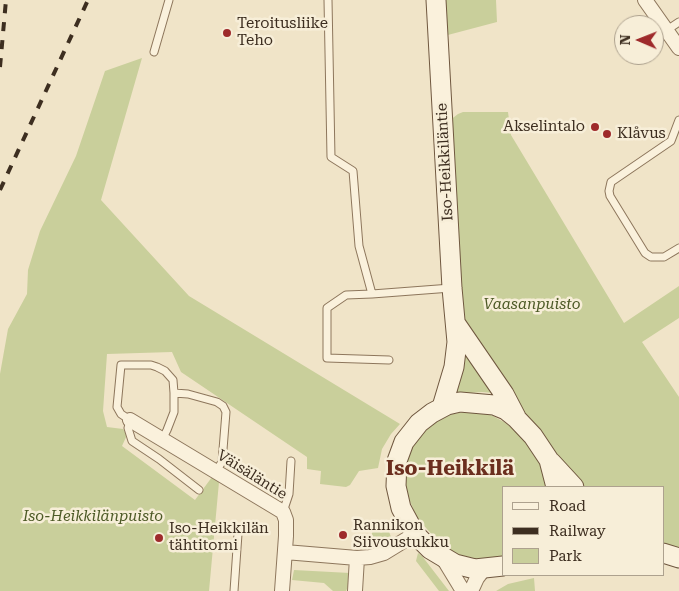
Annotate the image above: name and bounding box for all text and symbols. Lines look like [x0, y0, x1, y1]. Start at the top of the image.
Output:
place label: Teroitusliike Teho [237, 15, 328, 50]
north arrow [614, 15, 664, 65]
marker: Teroitusliike Teho [221, 27, 233, 39]
text: N [617, 34, 633, 45]
street label: Iso-Heikkiläntie [433, 102, 457, 222]
place label: Akselintalo [503, 118, 585, 136]
marker: Akselintalo [589, 121, 601, 133]
place label: Klåvus [617, 125, 666, 143]
marker: Klåvus [601, 128, 613, 140]
park label: Vaasanpuisto [484, 296, 580, 314]
street label: Väisäläntie [214, 446, 290, 504]
district label: Iso-Heikkilä [386, 457, 514, 481]
legend [502, 486, 664, 576]
text: Road [549, 497, 586, 515]
park label: Iso-Heikkilänpuisto [23, 508, 163, 526]
place label: Rannikon Siivoustukku [353, 517, 449, 552]
place label: Iso-Heikkilän tähtitorni [169, 520, 269, 555]
text: Railway [549, 522, 606, 540]
marker: Rannikon Siivoustukku [337, 529, 349, 541]
marker: Iso-Heikkilän tähtitorni [153, 532, 165, 544]
text: Park [549, 547, 582, 565]

